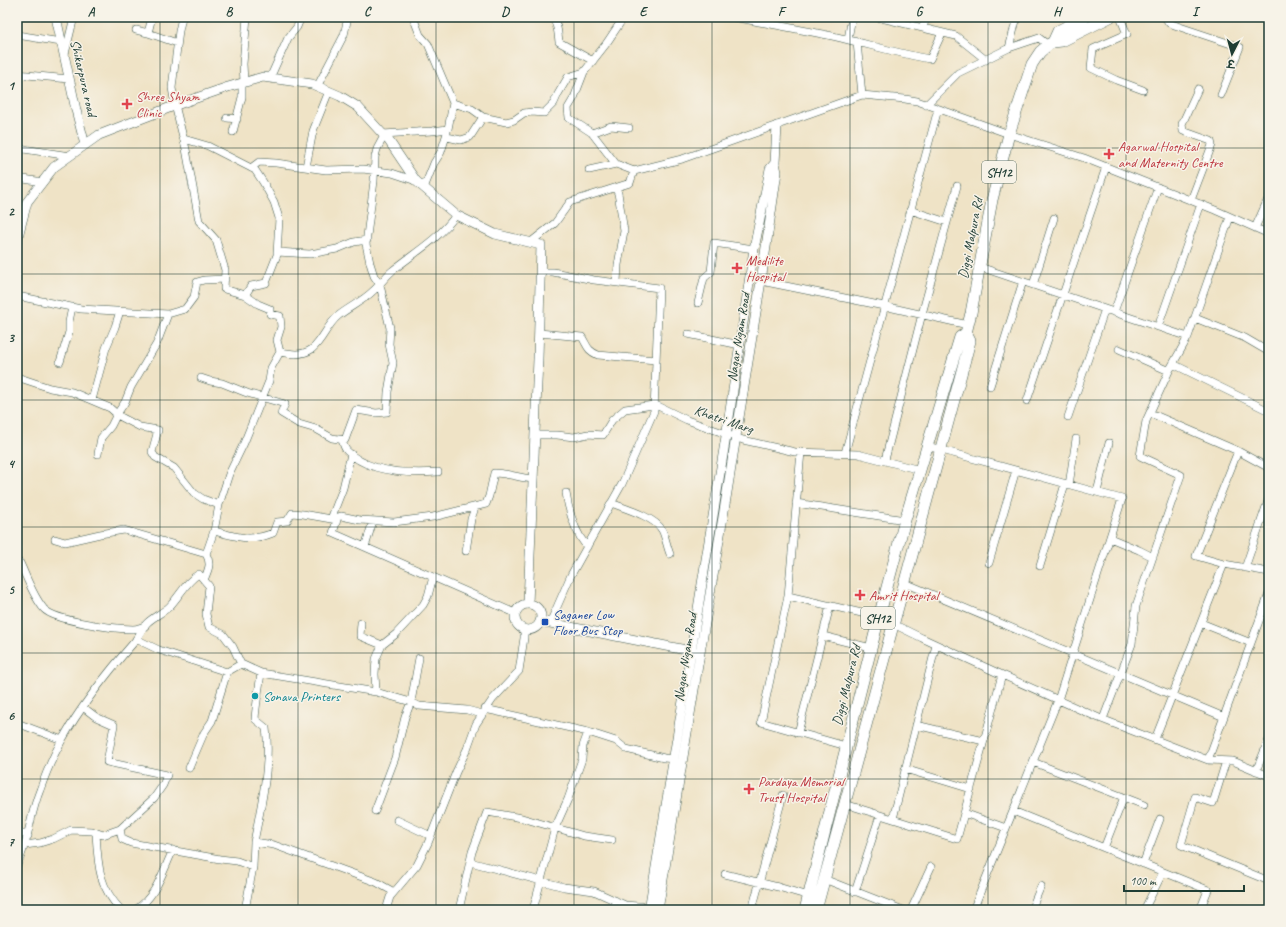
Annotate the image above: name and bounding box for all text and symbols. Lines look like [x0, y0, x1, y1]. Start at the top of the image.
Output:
text: A [88, 4, 96, 20]
text: B [226, 4, 234, 20]
text: C [364, 4, 372, 20]
text: D [501, 4, 510, 20]
text: E [640, 4, 649, 20]
text: F [778, 4, 787, 20]
text: G [916, 4, 924, 20]
text: H [1053, 4, 1063, 20]
text: I [1192, 4, 1201, 20]
north arrow [1212, 34, 1252, 74]
street label: Shikarpura road [66, 38, 101, 121]
text: उ [1225, 56, 1236, 71]
text: 1 [8, 78, 16, 94]
place label: Shree Shyam Clinic [136, 88, 201, 121]
marker: Shree Shyam Clinic [121, 98, 133, 110]
place label: Agarwal Hospital and Maternity Centre [1118, 138, 1224, 171]
marker: Agarwal Hospital and Maternity Centre [1103, 148, 1115, 160]
road number: SH12 [982, 161, 1016, 183]
street label: Diggi Malpura Rd [954, 194, 987, 280]
text: 2 [8, 204, 15, 220]
place label: Medilite Hospital [746, 252, 787, 285]
marker: Medilite Hospital [731, 262, 743, 274]
street label: Nagar Nigam Road [723, 289, 754, 383]
text: 3 [8, 330, 15, 346]
street label: Khatri Marg [692, 401, 757, 438]
text: 4 [8, 456, 16, 472]
text: 5 [8, 582, 15, 598]
place label: Amrit Hospital [869, 587, 941, 604]
marker: Amrit Hospital [854, 589, 866, 601]
place label: Saganer Low Floor Bus Stop [553, 606, 623, 639]
road number: SH12 [861, 607, 895, 629]
street label: Nagar Nigam Road [670, 609, 701, 703]
marker: Saganer Low Floor Bus Stop [540, 617, 550, 627]
street label: Diggi Malpura Rd [828, 641, 865, 727]
place label: Sonava Printers [263, 688, 341, 705]
marker: Sonava Printers [250, 691, 260, 701]
text: 6 [8, 708, 15, 724]
place label: Pardaya Memorial Trust Hospital [758, 773, 846, 806]
marker: Pardaya Memorial Trust Hospital [743, 783, 755, 795]
text: 7 [8, 834, 15, 850]
scale bar [1124, 867, 1244, 893]
text: 100 m [1130, 873, 1157, 889]

